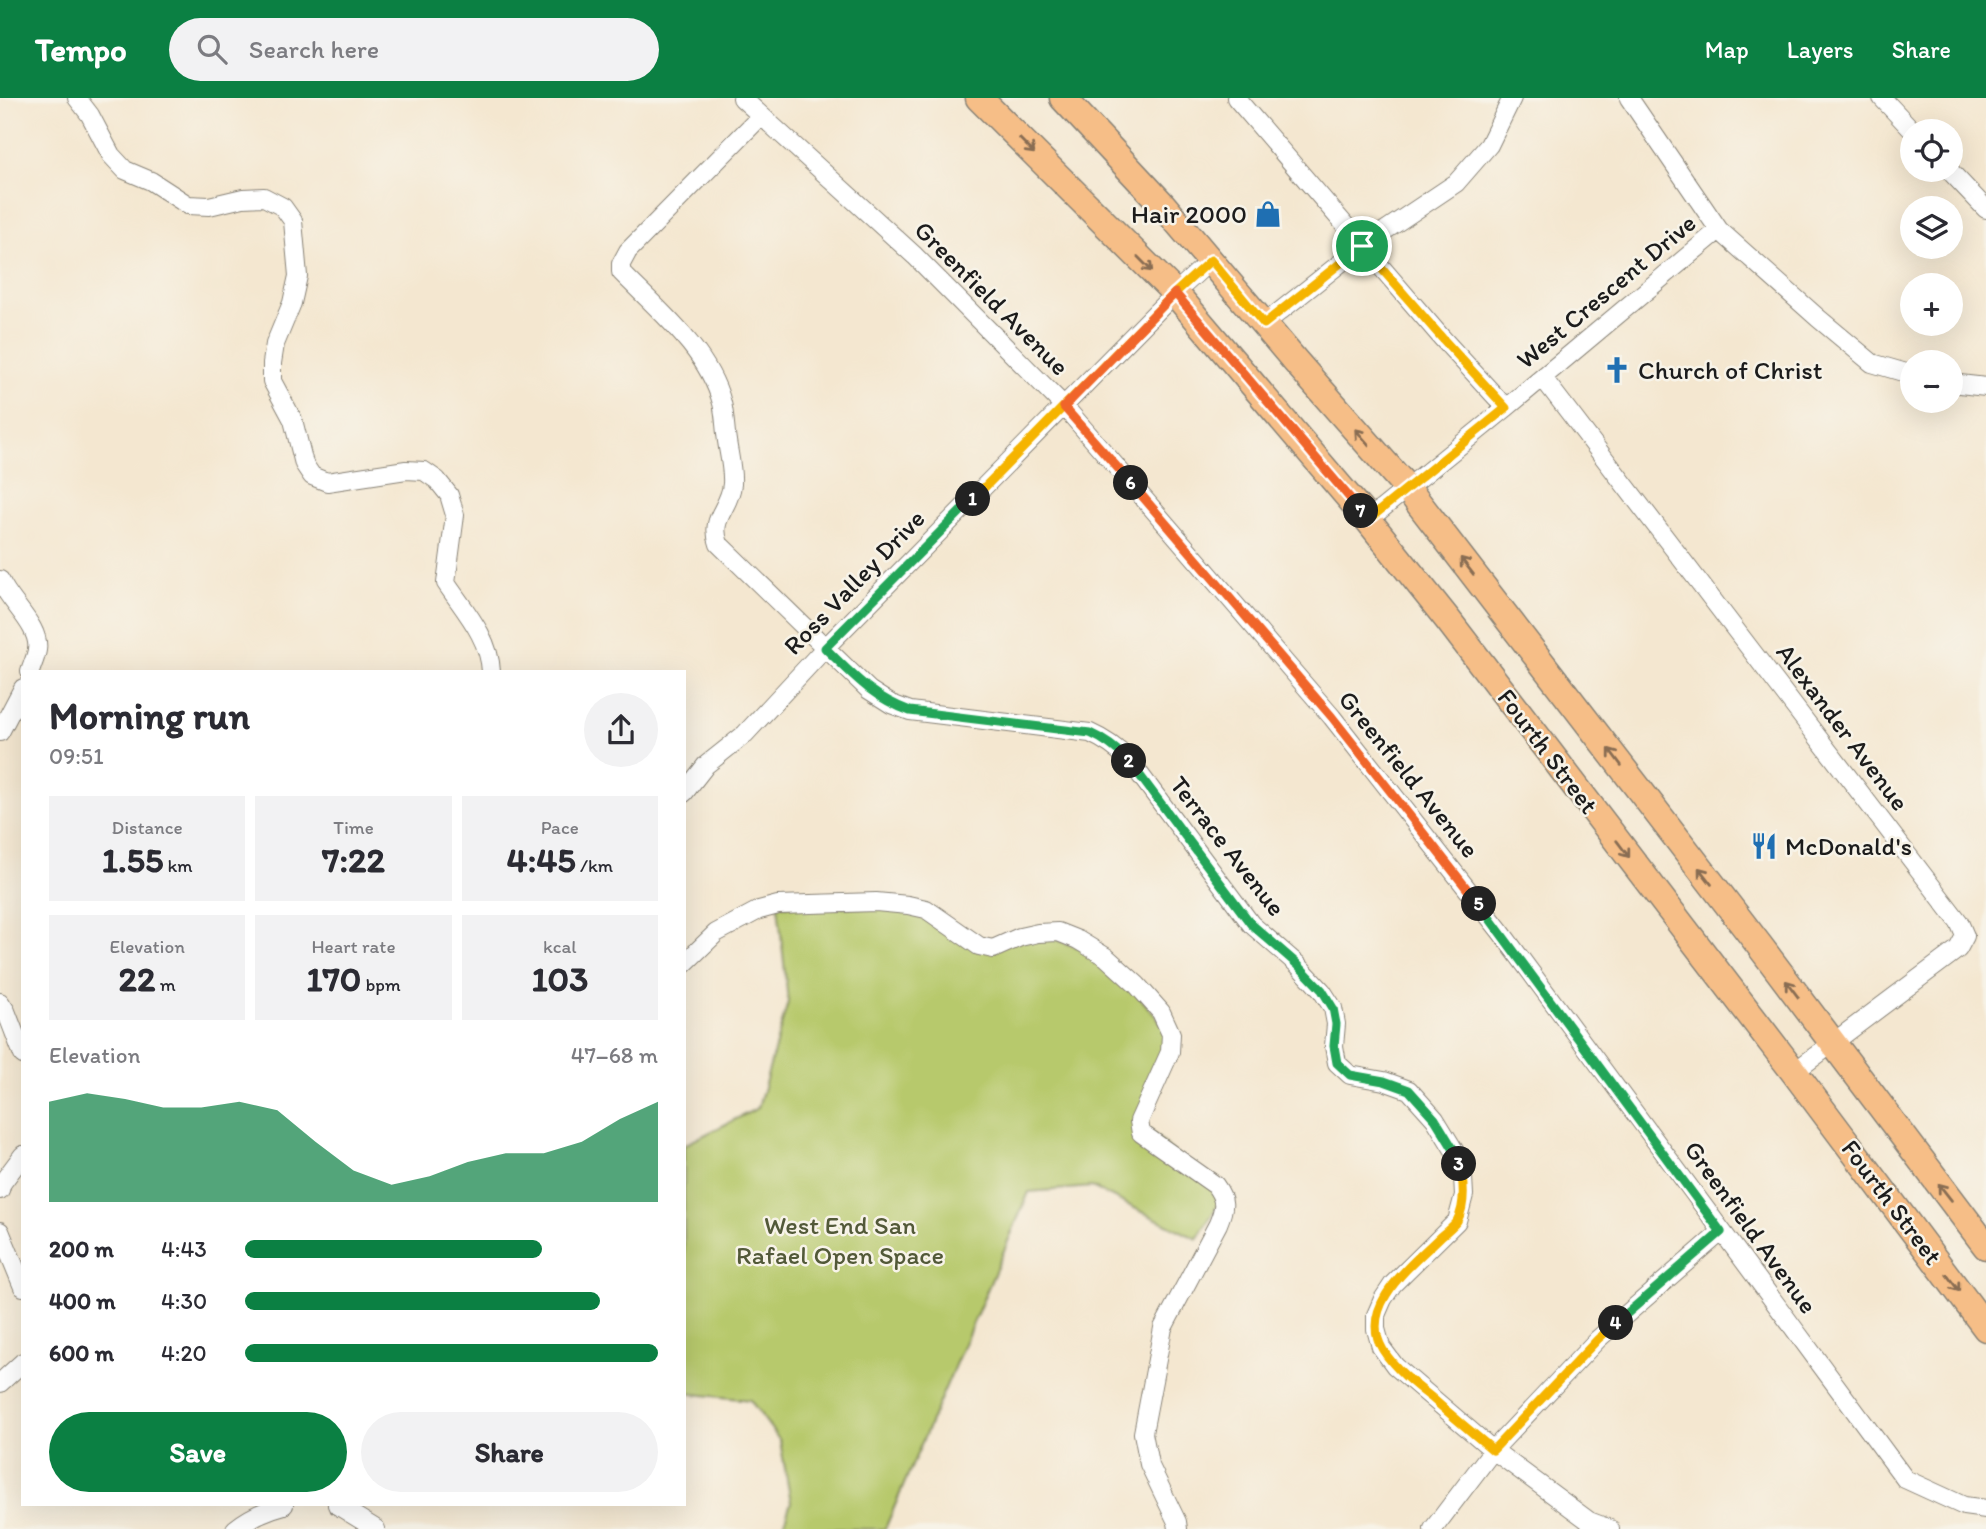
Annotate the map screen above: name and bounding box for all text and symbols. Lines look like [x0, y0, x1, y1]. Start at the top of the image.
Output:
search box [169, 18, 659, 81]
text: Tempo [35, 30, 127, 69]
icon: search [193, 30, 231, 68]
text: Search here [249, 33, 379, 65]
text: Map [1705, 35, 1749, 64]
text: Layers [1787, 35, 1854, 64]
text: Share [1892, 35, 1951, 64]
map controls [1900, 119, 1963, 413]
button: locate [1900, 119, 1963, 182]
one-way arrow [1018, 138, 1035, 155]
button: layers [1900, 196, 1963, 259]
place label: Hair 2000 [1131, 198, 1247, 230]
shop icon: Hair 2000 [1253, 199, 1283, 229]
street label: West Crescent Drive [1510, 207, 1702, 375]
street label: Greenfield Avenue [908, 214, 1076, 382]
pin [1332, 216, 1392, 276]
icon: arrive [1343, 227, 1381, 265]
one-way arrow [1137, 256, 1154, 273]
button: + [1900, 273, 1963, 336]
button: − [1900, 350, 1963, 413]
place label: Church of Christ [1638, 354, 1823, 386]
church icon: Church of Christ [1602, 355, 1632, 385]
one-way arrow [1354, 428, 1370, 446]
pin: 6 [1114, 466, 1148, 500]
text: 6 [1125, 471, 1136, 494]
pin: 1 [956, 482, 990, 516]
text: 1 [968, 487, 977, 510]
pin: 7 [1344, 494, 1378, 528]
text: 7 [1356, 499, 1365, 522]
street label: Ross Valley Drive [777, 503, 931, 661]
one-way arrow [1459, 557, 1474, 576]
street label: Alexander Avenue [1770, 637, 1916, 817]
street label: Fourth Street [1491, 682, 1606, 820]
street label: Greenfield Avenue [1332, 684, 1486, 864]
text: Morning run [49, 693, 250, 739]
button: share [584, 693, 658, 767]
text: 09:51 [49, 742, 104, 770]
pin: 2 [1112, 744, 1146, 778]
one-way arrow [1608, 748, 1623, 767]
text: 2 [1124, 749, 1134, 772]
street label: Terrace Avenue [1163, 769, 1293, 923]
text: Distance [112, 816, 183, 839]
text: Time [333, 816, 374, 839]
text: Pace [541, 816, 579, 839]
place label: McDonald's [1785, 830, 1912, 862]
restaurant icon: McDonald's [1749, 831, 1779, 861]
text: 1.55 [102, 839, 163, 881]
text: 7:22 [322, 839, 385, 881]
text: 4:45 [507, 839, 576, 881]
one-way arrow [1616, 839, 1631, 858]
text: km [163, 854, 193, 877]
text: /km [576, 854, 613, 877]
one-way arrow [1697, 867, 1712, 886]
pin: 5 [1462, 886, 1496, 922]
text: 5 [1474, 892, 1483, 915]
text: Elevation [109, 935, 185, 958]
text: Heart rate [311, 935, 396, 958]
text: kcal [543, 935, 577, 958]
text: 22 [119, 958, 155, 1000]
text: 170 [306, 958, 361, 1000]
text: 103 [531, 958, 588, 1000]
text: m [155, 973, 176, 996]
text: bpm [361, 973, 401, 996]
one-way arrow [1784, 980, 1799, 999]
text: Elevation [49, 1041, 140, 1069]
text: 47–68 m [571, 1041, 658, 1069]
street label: Fourth Street [1835, 1133, 1950, 1271]
street label: Greenfield Avenue [1678, 1134, 1824, 1320]
pin: 3 [1442, 1146, 1476, 1182]
text: 3 [1453, 1152, 1464, 1175]
one-way arrow [1938, 1183, 1953, 1201]
park label: West End San Rafael Open Space [736, 1209, 944, 1271]
text: 200 m [49, 1235, 114, 1263]
text: 4:43 [161, 1235, 207, 1263]
one-way arrow [1945, 1273, 1960, 1292]
text: 400 m [49, 1287, 116, 1315]
text: 4:30 [161, 1287, 207, 1315]
pin: 4 [1598, 1306, 1634, 1340]
text: 4 [1610, 1311, 1621, 1334]
text: 600 m [49, 1339, 114, 1367]
text: 4:20 [161, 1339, 207, 1367]
button: Save [49, 1412, 347, 1492]
button: Share [361, 1412, 658, 1492]

